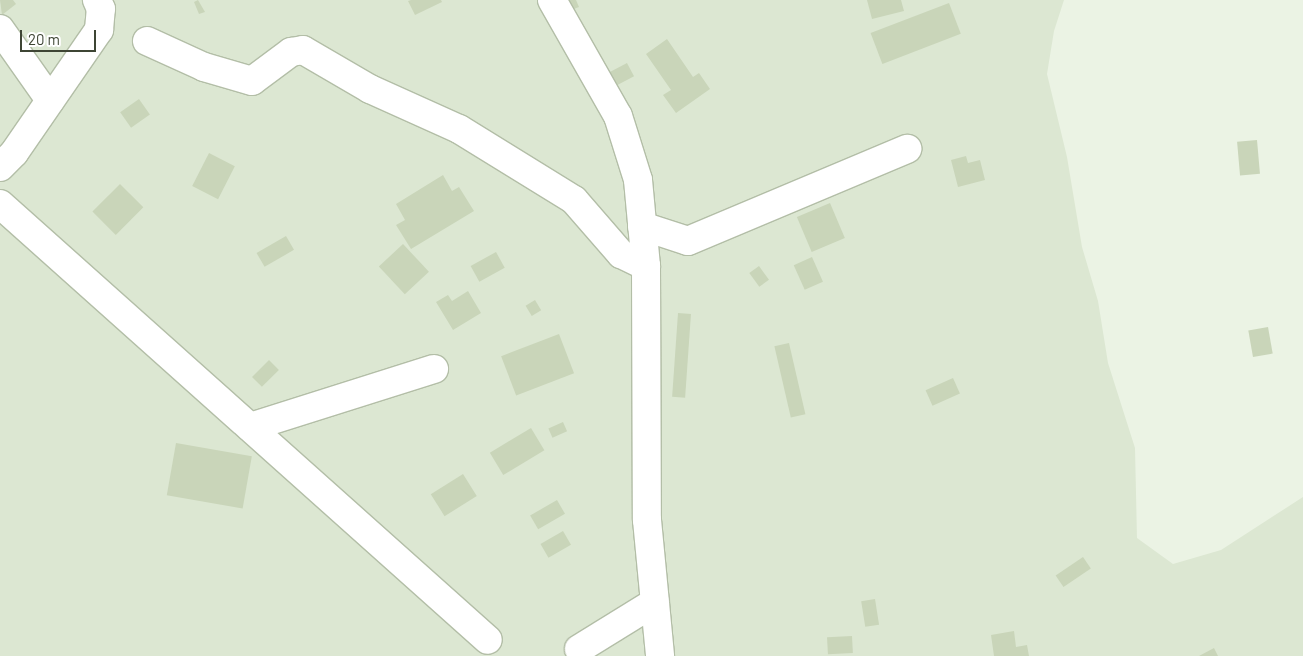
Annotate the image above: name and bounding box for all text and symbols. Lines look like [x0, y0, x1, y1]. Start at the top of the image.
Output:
scale bar [22, 20, 99, 52]
text: 20 m [28, 30, 60, 48]

